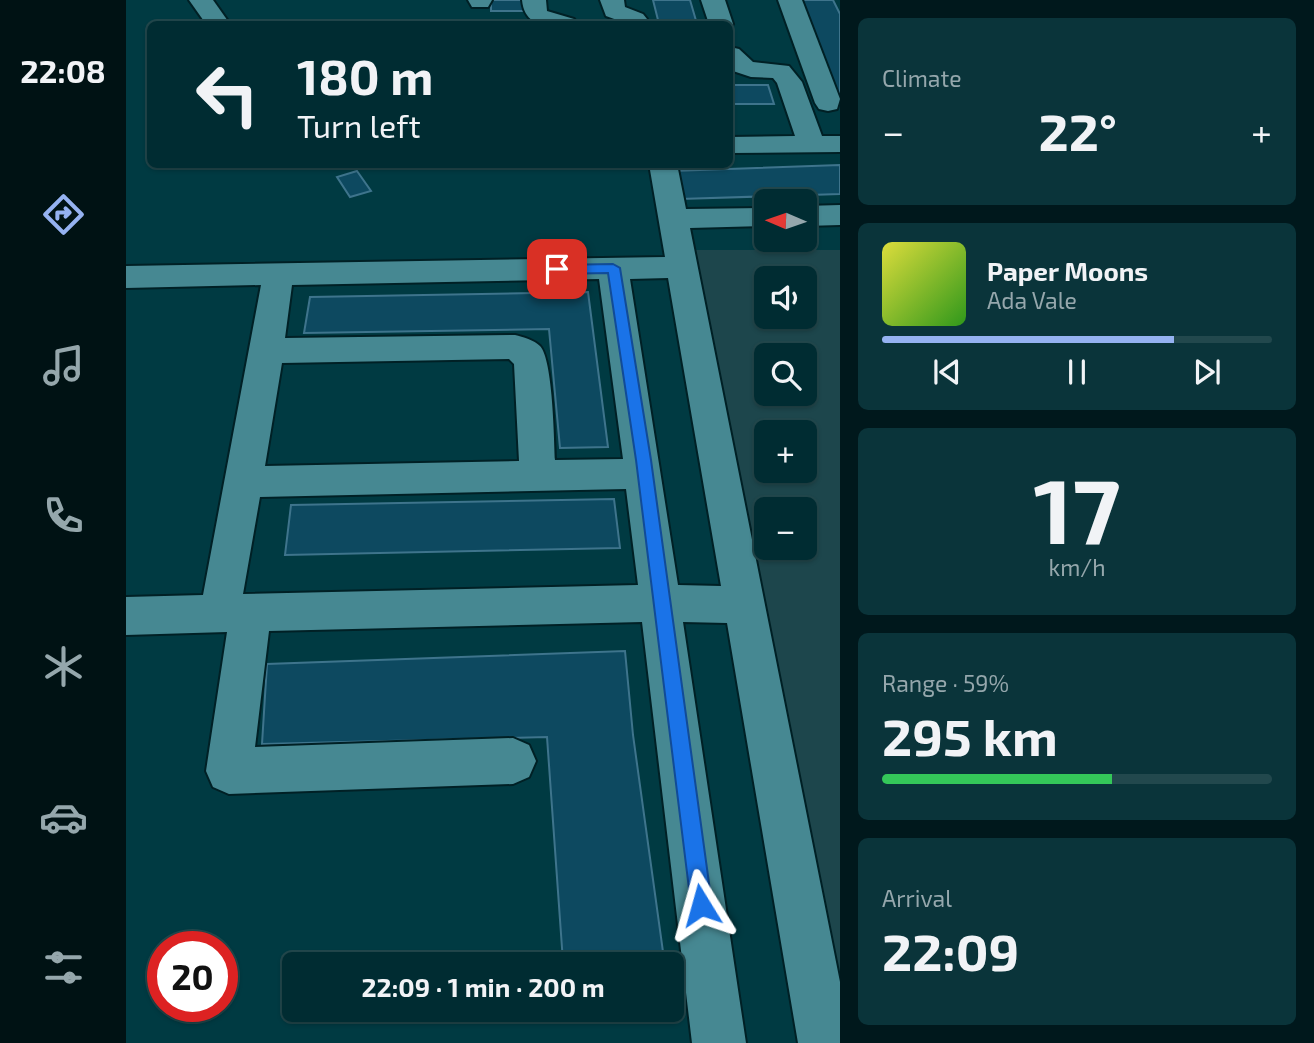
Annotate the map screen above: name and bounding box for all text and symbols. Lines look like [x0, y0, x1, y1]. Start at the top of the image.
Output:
text: 180 m [297, 46, 433, 105]
icon: left [182, 49, 273, 140]
text: 22:08 [20, 51, 106, 89]
text: Climate [882, 64, 962, 92]
text: 22° [1038, 99, 1117, 161]
text: Turn left [297, 106, 421, 144]
text: − [882, 108, 904, 154]
text: + [1251, 108, 1272, 154]
north arrow [754, 189, 817, 252]
map controls [754, 189, 817, 560]
icon: directions [39, 190, 88, 239]
pin [527, 239, 587, 299]
icon: arrive [538, 250, 576, 288]
text: Paper Moons [987, 255, 1148, 286]
button: sound [754, 266, 817, 329]
text: Ada Vale [987, 286, 1077, 314]
icon: music [39, 341, 88, 390]
button: search [754, 343, 817, 406]
icon: previous [928, 353, 966, 391]
icon: pause [1058, 353, 1096, 391]
icon: next [1188, 353, 1226, 391]
button: + [754, 420, 817, 483]
text: 17 [1033, 453, 1121, 562]
icon: phone [39, 491, 88, 540]
button: − [754, 497, 817, 560]
text: km/h [1048, 553, 1106, 581]
icon: climate [39, 642, 88, 691]
text: Range · 59% [882, 669, 1009, 697]
text: 295 km [882, 704, 1058, 766]
icon: car [39, 793, 88, 842]
position arrow [664, 868, 738, 942]
text: Arrival [882, 884, 952, 912]
text: 22:09 [882, 919, 1019, 981]
speed limit sign: 20 [147, 931, 238, 1022]
icon: filters [39, 943, 88, 992]
text: 22:09 · 1 min · 200 m [361, 971, 605, 1002]

